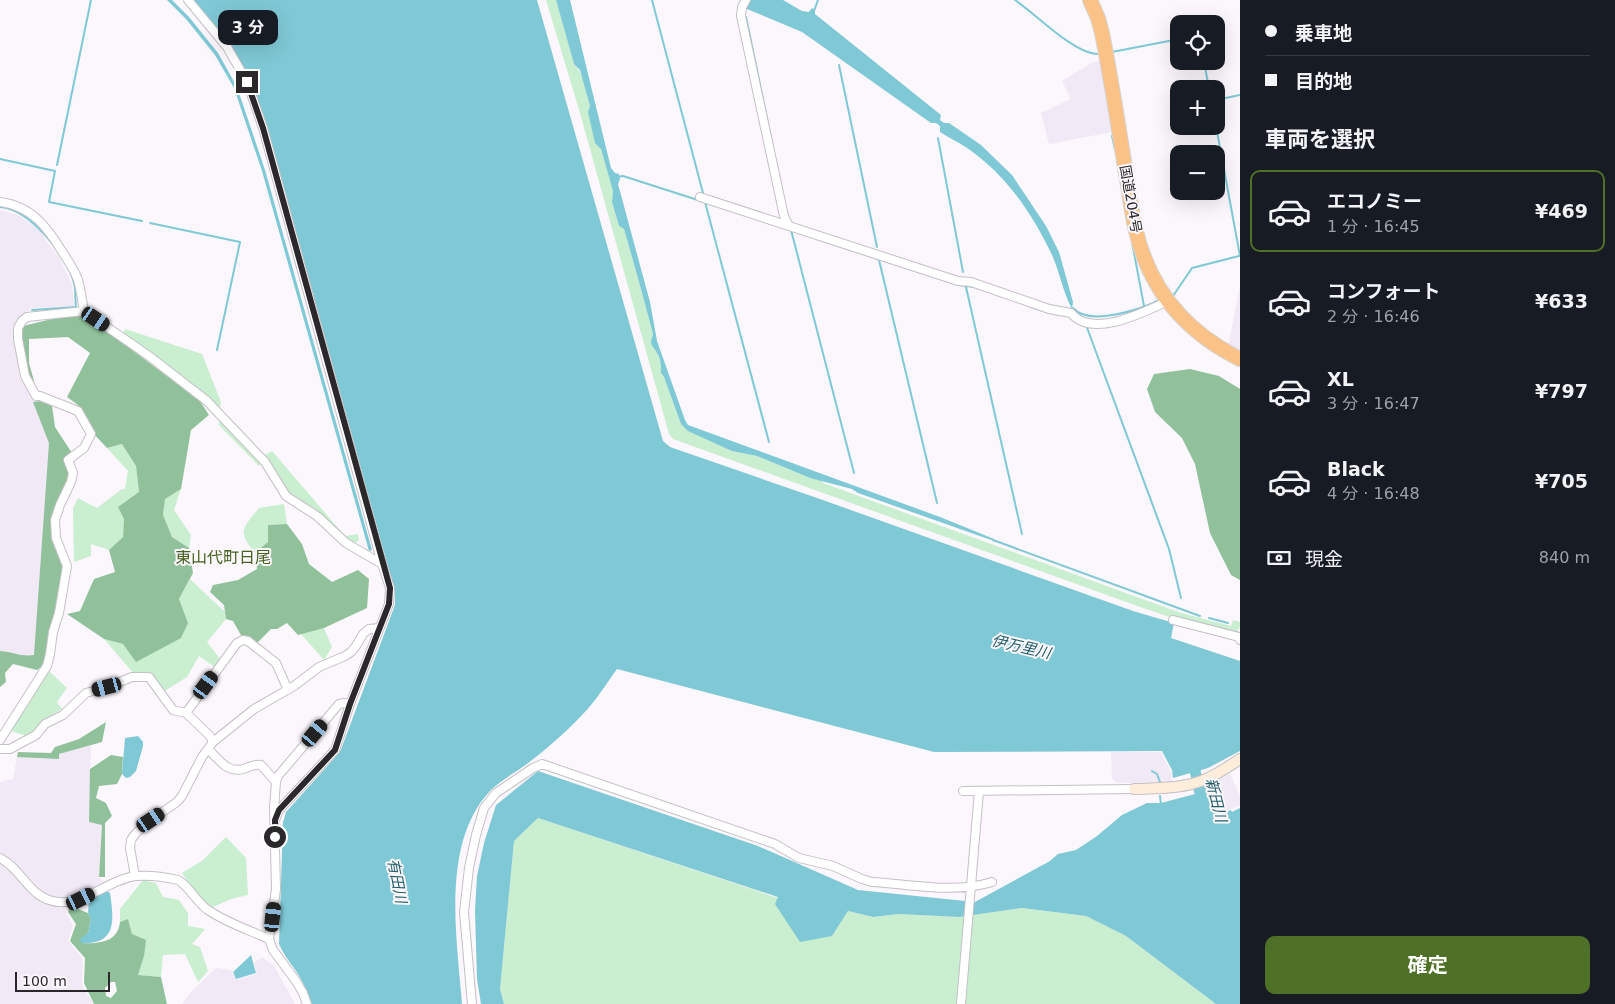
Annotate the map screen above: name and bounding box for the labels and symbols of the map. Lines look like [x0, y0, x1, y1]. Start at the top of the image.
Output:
callout: 3 分 [217, 9, 277, 44]
route end [236, 71, 258, 93]
street label: 国道204号 [1117, 164, 1145, 234]
car [79, 304, 112, 334]
district label: 東山代町日尾 [175, 548, 271, 567]
water label: 伊万里川 [990, 631, 1054, 663]
car [191, 668, 220, 702]
car [90, 676, 123, 698]
car [299, 717, 330, 749]
water label: 新田川 [1202, 776, 1231, 826]
car [134, 805, 167, 835]
route start [264, 826, 286, 848]
water label: 有田川 [384, 857, 411, 907]
car [64, 886, 97, 912]
car [263, 901, 282, 933]
scale bar [15, 969, 110, 992]

